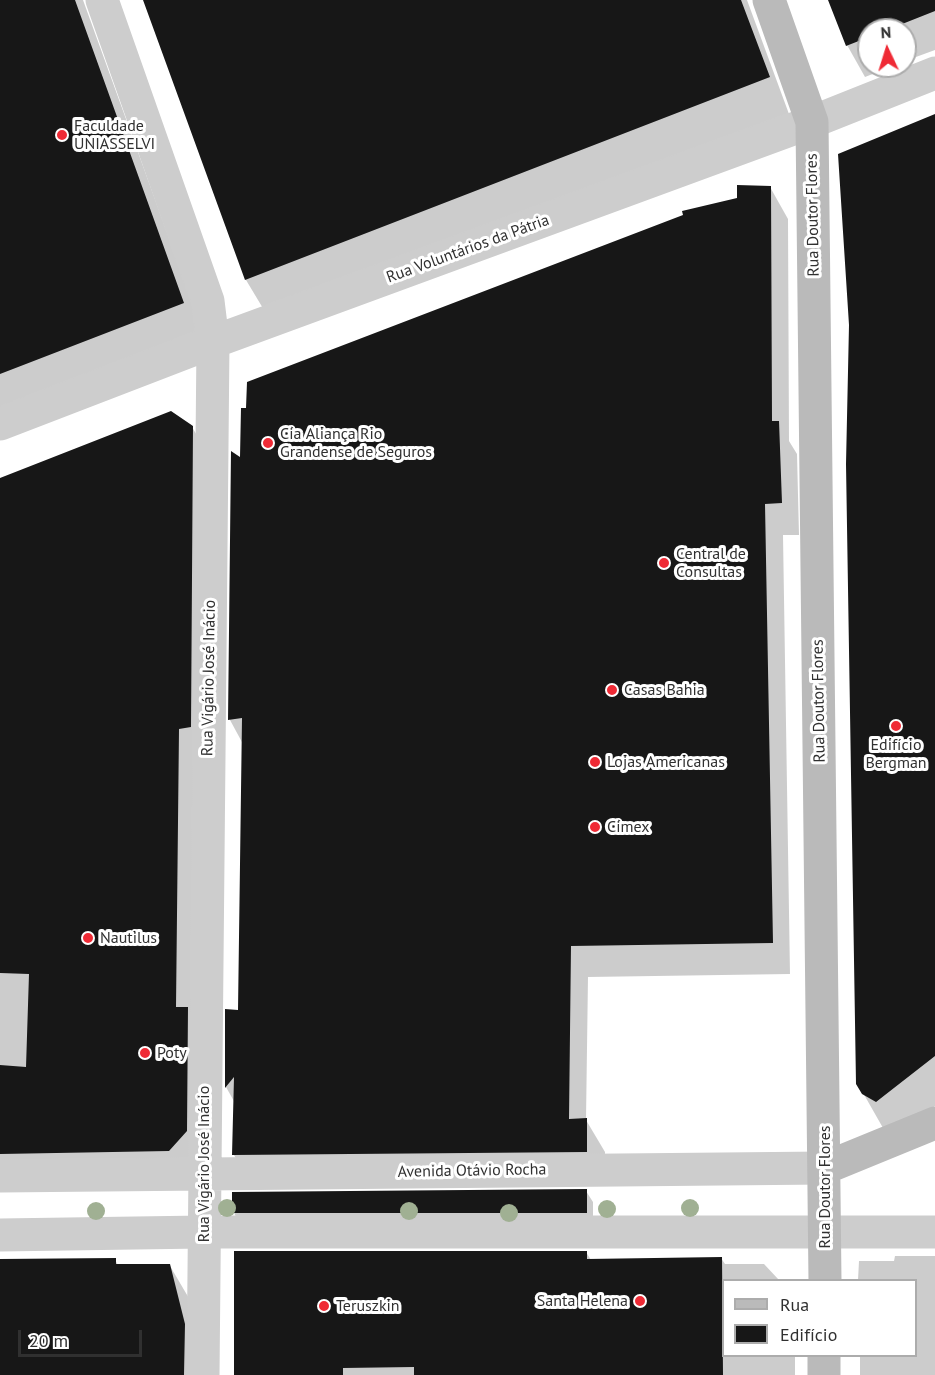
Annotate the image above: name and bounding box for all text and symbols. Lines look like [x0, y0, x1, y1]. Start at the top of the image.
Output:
north arrow [857, 18, 917, 78]
text: N [880, 22, 892, 42]
place label: Faculdade UNIASSELVI [74, 116, 155, 154]
marker: Faculdade UNIASSELVI [55, 128, 69, 142]
street label: Rua Doutor Flores [802, 153, 824, 277]
street label: Rua Voluntários da Pátria [384, 211, 552, 287]
place label: Cia Aliança Rio Grandense de Seguros [280, 424, 432, 462]
marker: Cia Aliança Rio Grandense de Seguros [261, 436, 275, 450]
place label: Central de Consultas [676, 544, 746, 582]
marker: Central de Consultas [657, 556, 671, 570]
street label: Rua Vigário José Inácio [198, 600, 220, 756]
street label: Rua Doutor Flores [808, 639, 830, 763]
place label: Casas Bahia [624, 680, 705, 700]
marker: Casas Bahia [605, 683, 619, 697]
marker: Edifício Bergman [889, 719, 903, 733]
place label: Edifício Bergman [865, 735, 927, 773]
place label: Lojas Americanas [607, 752, 725, 772]
marker: Lojas Americanas [588, 755, 602, 769]
place label: Cimex [607, 817, 649, 837]
marker: Cimex [588, 820, 602, 834]
place label: Nautilus [100, 928, 157, 948]
marker: Nautilus [81, 931, 95, 945]
place label: Poty [157, 1043, 187, 1063]
marker: Poty [138, 1046, 152, 1060]
street label: Rua Vigário José Inácio [194, 1086, 214, 1242]
street label: Rua Doutor Flores [815, 1125, 835, 1249]
street label: Avenida Otávio Rocha [397, 1160, 547, 1182]
legend [722, 1279, 917, 1357]
place label: Santa Helena [537, 1291, 628, 1311]
text: Rua [780, 1293, 809, 1316]
marker: Santa Helena [633, 1294, 647, 1308]
place label: Teruszkin [336, 1296, 400, 1316]
marker: Teruszkin [317, 1299, 331, 1313]
scale bar [21, 1318, 146, 1356]
text: Edifício [780, 1323, 837, 1346]
text: 20 m [29, 1329, 68, 1352]

